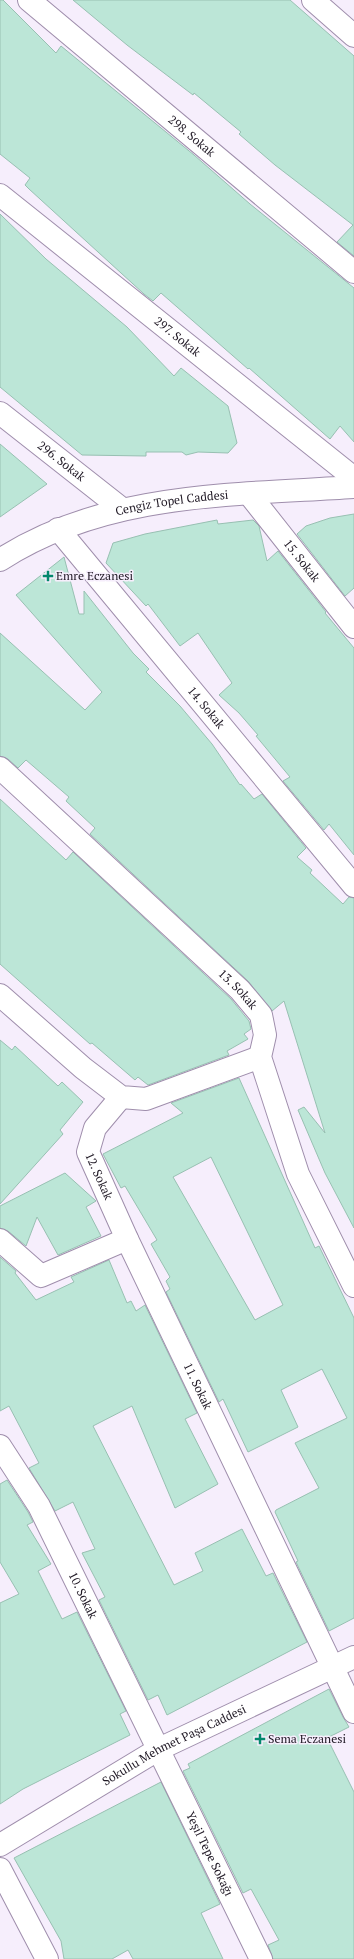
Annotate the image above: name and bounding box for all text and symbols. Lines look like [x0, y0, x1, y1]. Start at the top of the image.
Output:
street label: 298. Sokak [165, 112, 219, 160]
street label: 297. Sokak [151, 313, 205, 360]
street label: 296. Sokak [35, 437, 89, 485]
street label: Cengiz Topel Caddesi [114, 487, 229, 518]
street label: 15. Sokak [281, 536, 324, 585]
place label: Emre Eczanesi [56, 568, 134, 583]
marker: Emre Eczanesi [43, 571, 53, 581]
street label: 14. Sokak [185, 683, 229, 732]
street label: 13. Sokak [215, 966, 262, 1013]
street label: 12. Sokak [82, 1150, 117, 1203]
street label: 11. Sokak [180, 1360, 216, 1412]
street label: 10. Sokak [65, 1569, 101, 1622]
street label: Sokullu Mehmet Paşa Caddesi [99, 1701, 249, 1788]
place label: Sema Eczanesi [268, 1731, 346, 1746]
marker: Sema Eczanesi [255, 1734, 265, 1744]
street label: Yeşil Tepe Sokağı [183, 1809, 237, 1899]

